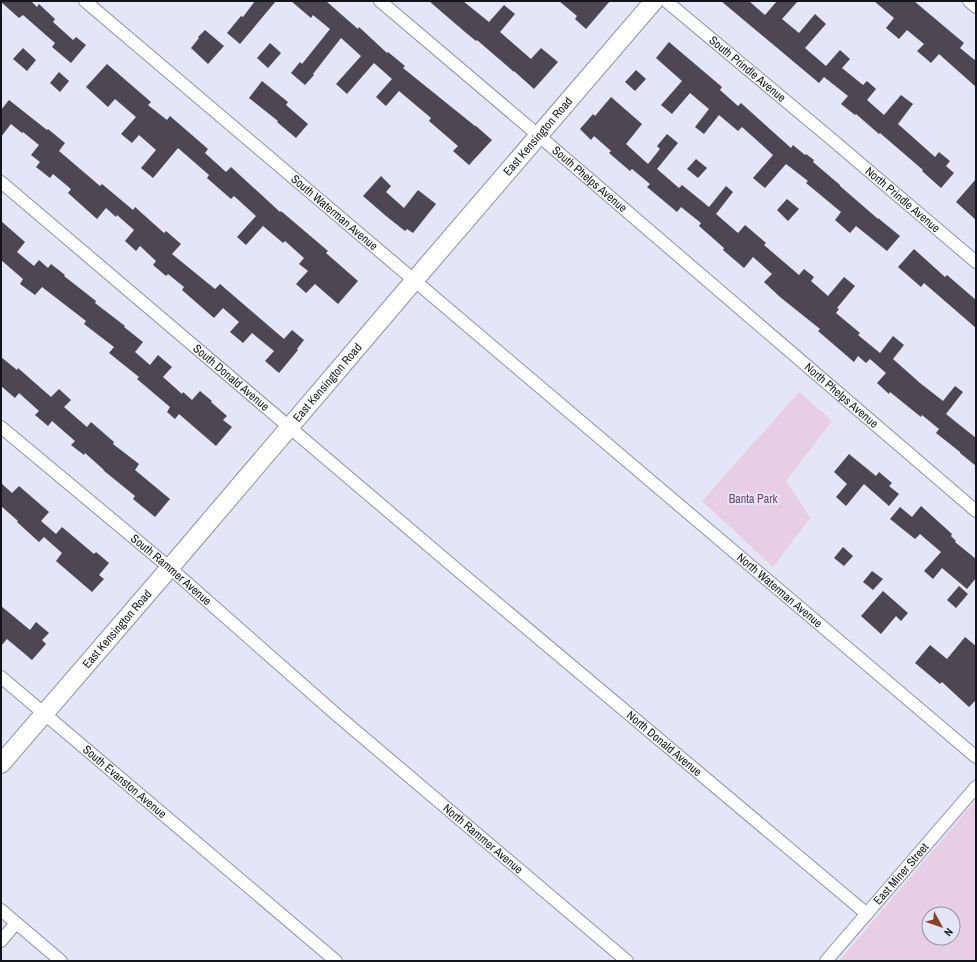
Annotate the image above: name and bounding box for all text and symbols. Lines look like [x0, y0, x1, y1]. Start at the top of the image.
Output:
street label: South Prindle Avenue [706, 32, 789, 106]
street label: East Kensington Road [500, 94, 576, 179]
street label: South Phelps Avenue [549, 142, 630, 216]
street label: North Prindle Avenue [862, 163, 944, 236]
street label: South Waterman Avenue [288, 171, 381, 254]
street label: East Kensington Road [289, 340, 366, 425]
street label: South Donald Avenue [190, 341, 273, 415]
street label: North Phelps Avenue [801, 359, 882, 432]
park label: Banta Park [729, 491, 777, 507]
street label: South Rammer Avenue [127, 530, 215, 609]
street label: North Waterman Avenue [734, 550, 826, 631]
street label: East Kensington Road [79, 586, 155, 672]
street label: North Donald Avenue [623, 707, 705, 780]
street label: South Evanston Avenue [79, 742, 170, 822]
street label: North Rammer Avenue [440, 800, 526, 877]
street label: East Miner Street [870, 839, 932, 908]
north arrow [921, 906, 961, 946]
text: N [941, 925, 956, 939]

